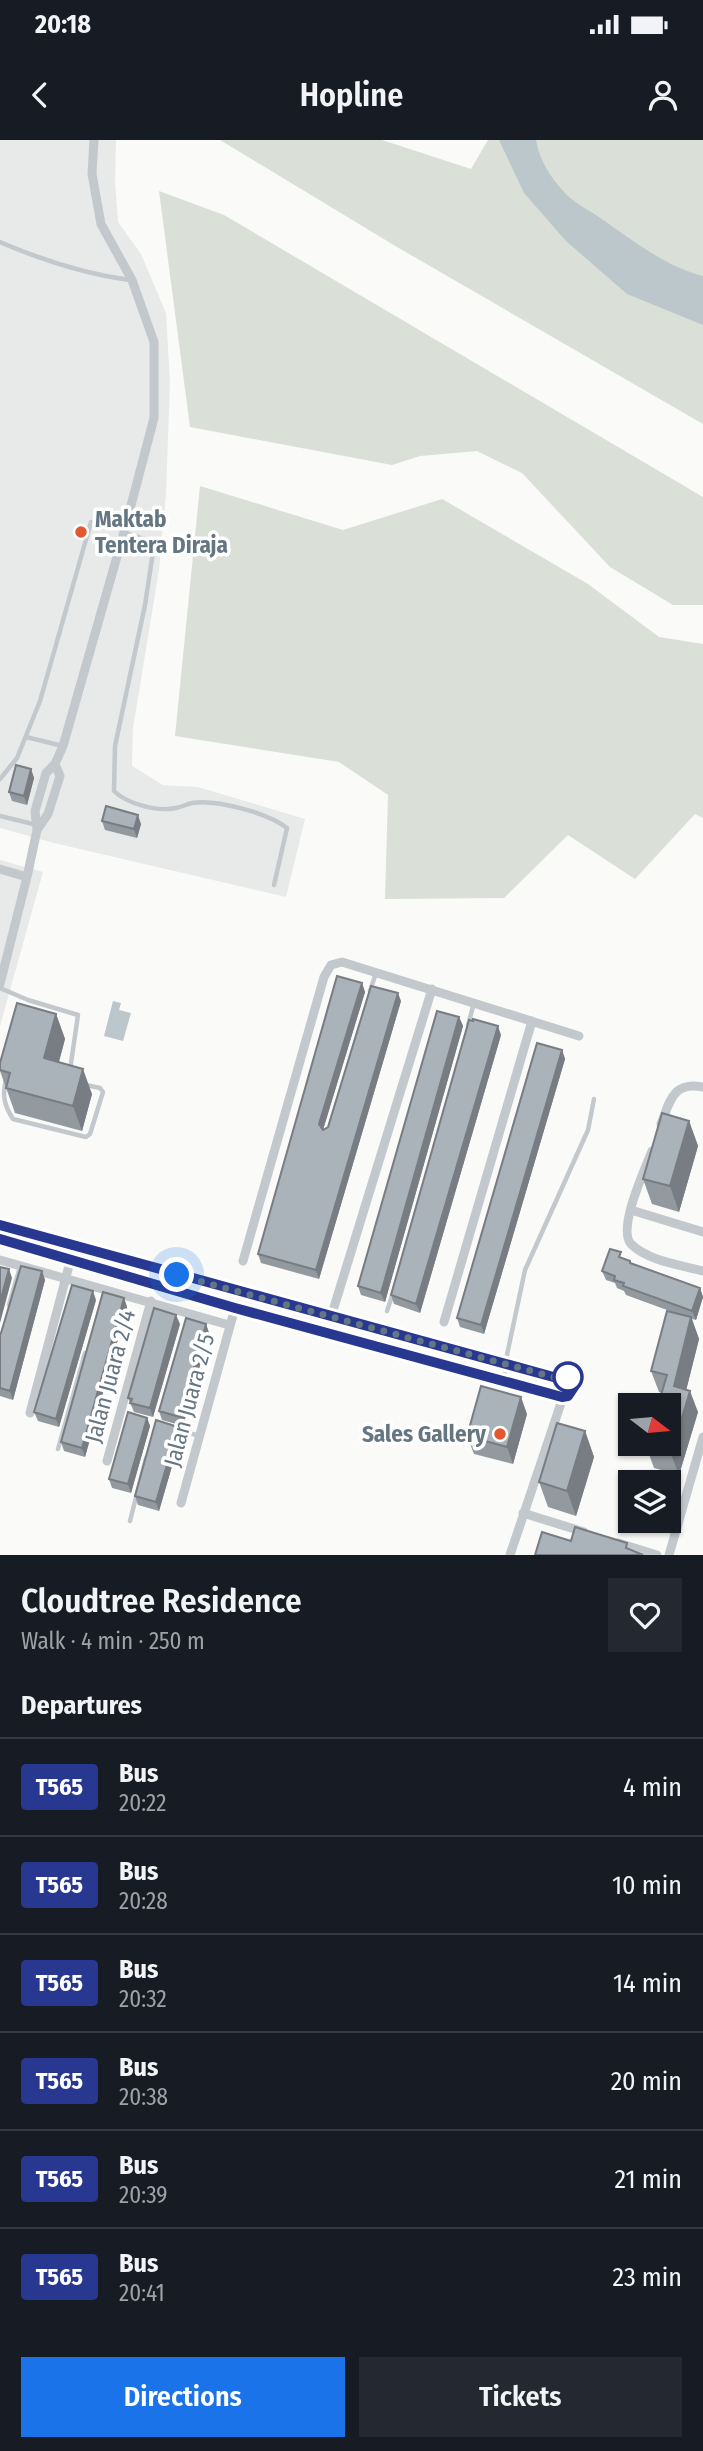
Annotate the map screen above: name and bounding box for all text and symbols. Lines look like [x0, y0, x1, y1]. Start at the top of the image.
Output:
text: 20:18 [35, 9, 91, 40]
icon: back [21, 76, 59, 114]
text: Hopline [300, 76, 403, 114]
icon: person [644, 76, 682, 114]
place label: Maktab Tentera Diraja [95, 505, 228, 559]
marker: Maktab Tentera Diraja [73, 524, 89, 540]
your location [159, 1257, 194, 1292]
street label: Jalan Juara 2/4 [79, 1306, 141, 1446]
street label: Jalan Juara 2/5 [158, 1330, 220, 1470]
unlabelled marker [553, 1362, 583, 1392]
north arrow [618, 1393, 681, 1456]
map controls [618, 1393, 681, 1533]
place label: Sales Gallery [362, 1420, 487, 1448]
marker: Sales Gallery [492, 1426, 508, 1442]
button: layers [618, 1470, 681, 1533]
button: heart [608, 1578, 682, 1652]
text: Cloudtree Residence [21, 1581, 302, 1621]
text: Walk · 4 min · 250 m [21, 1627, 205, 1655]
text: Departures [21, 1690, 142, 1721]
text: Bus [119, 1758, 158, 1789]
text: 4 min [623, 1772, 682, 1803]
text: T565 [36, 1773, 83, 1801]
text: 20:22 [119, 1789, 166, 1817]
text: Bus [119, 1856, 158, 1887]
text: 10 min [612, 1870, 682, 1901]
text: T565 [36, 1871, 83, 1899]
text: 20:28 [119, 1887, 168, 1915]
text: Bus [119, 1954, 158, 1985]
text: 14 min [613, 1968, 682, 1999]
text: T565 [36, 1969, 83, 1997]
text: 20:32 [119, 1985, 167, 2013]
text: Bus [119, 2052, 158, 2083]
text: 20 min [611, 2066, 682, 2097]
text: T565 [36, 2067, 83, 2095]
text: 20:38 [119, 2083, 168, 2111]
text: Bus [119, 2150, 158, 2181]
text: 21 min [615, 2164, 682, 2195]
text: T565 [36, 2165, 83, 2193]
text: 20:39 [119, 2181, 168, 2209]
text: Bus [119, 2248, 158, 2279]
text: 23 min [613, 2262, 682, 2293]
text: T565 [36, 2263, 83, 2291]
text: 20:41 [119, 2279, 165, 2307]
button: Directions [21, 2357, 345, 2437]
button: Tickets [359, 2357, 682, 2437]

